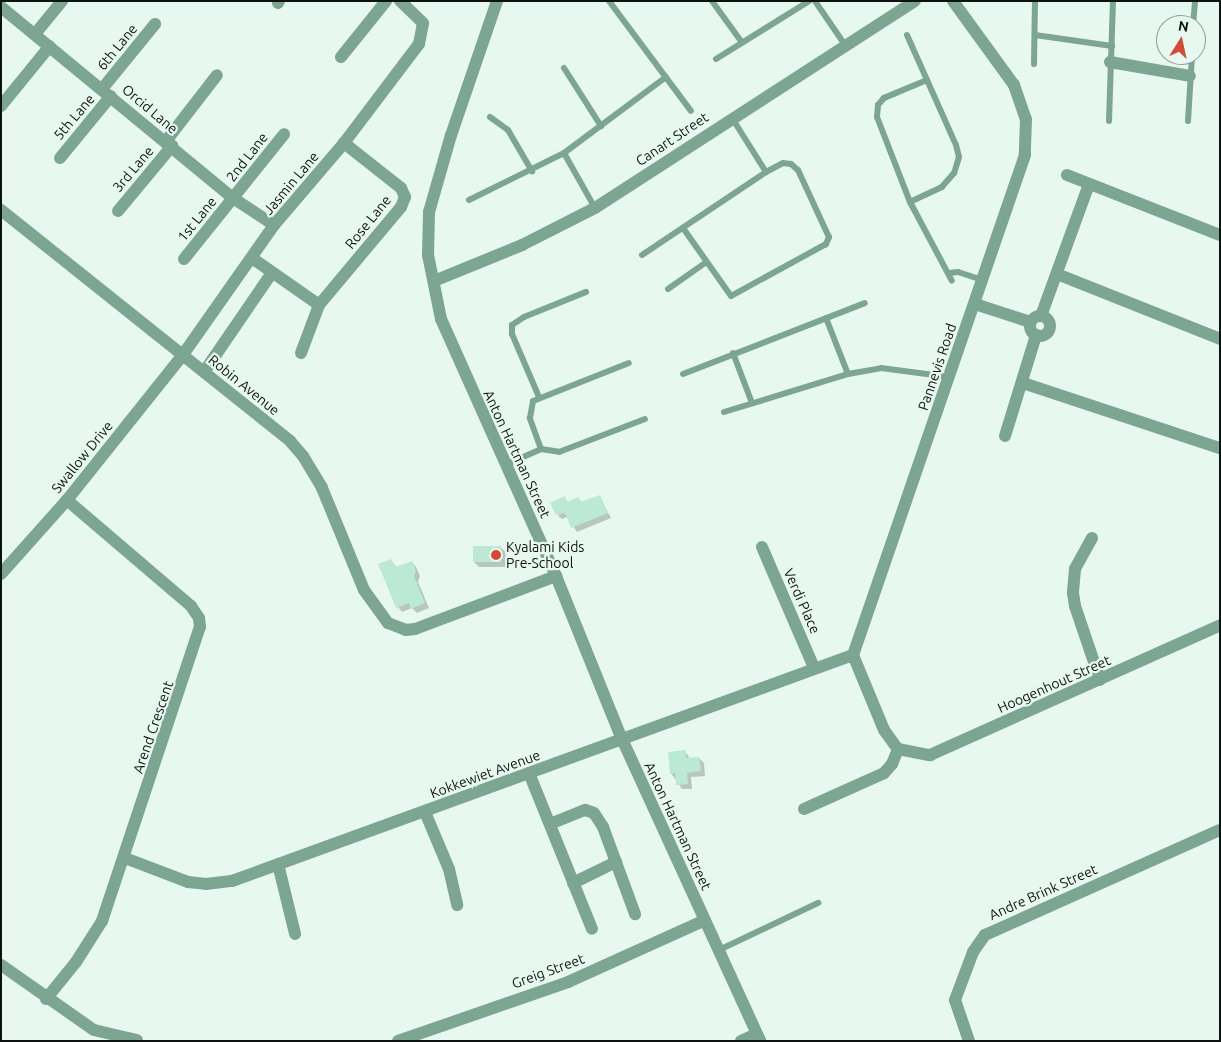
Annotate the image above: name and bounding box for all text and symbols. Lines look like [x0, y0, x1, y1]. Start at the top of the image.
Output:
north arrow [1156, 15, 1206, 65]
text: N [1177, 17, 1190, 35]
street label: 6th Lane [93, 20, 141, 74]
street label: Orcid Lane [119, 81, 181, 137]
street label: 5th Lane [50, 91, 98, 143]
street label: Canart Street [632, 109, 712, 169]
street label: 2nd Lane [223, 129, 271, 185]
street label: 3rd Lane [109, 143, 157, 195]
street label: Jasmin Lane [260, 148, 322, 218]
street label: Rose Lane [341, 192, 395, 252]
street label: 1st Lane [174, 193, 220, 245]
street label: Pannevis Road [914, 321, 960, 413]
street label: Robin Avenue [205, 351, 283, 419]
street label: Anton Hartman Street [480, 387, 554, 521]
street label: Swallow Drive [48, 418, 116, 496]
place label: Kyalami Kids Pre-School [506, 539, 584, 572]
marker: Kyalami Kids Pre-School [490, 549, 502, 561]
street label: Verdi Place [780, 566, 824, 636]
street label: Hoogenhout Street [995, 652, 1113, 716]
street label: Arend Crescent [129, 678, 177, 776]
street label: Kokkewiet Avenue [428, 746, 542, 802]
street label: Anton Hartman Street [641, 759, 715, 893]
street label: Andre Brink Street [986, 861, 1100, 923]
street label: Greig Street [509, 950, 587, 992]

